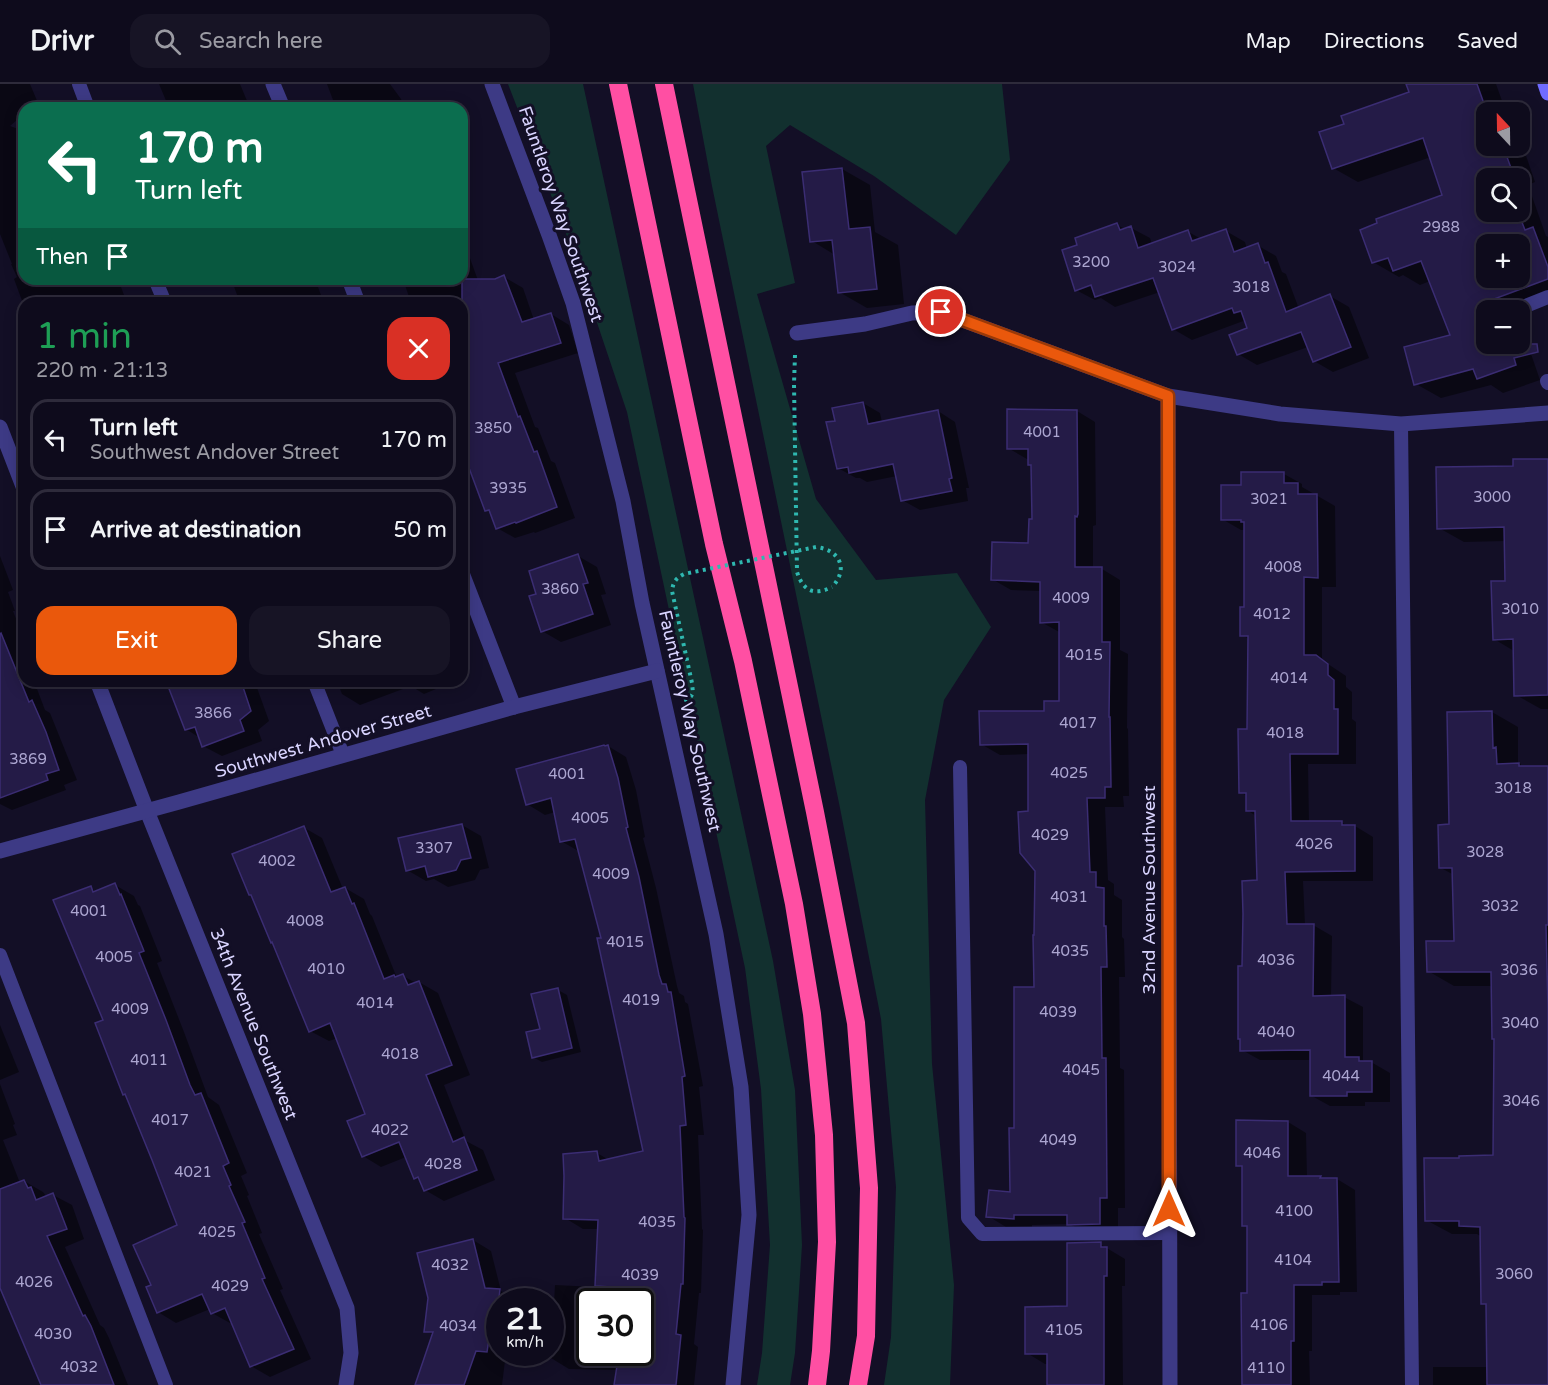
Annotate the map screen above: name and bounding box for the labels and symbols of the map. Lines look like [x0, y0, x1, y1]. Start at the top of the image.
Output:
north arrow [1476, 102, 1530, 156]
street label: Fauntleroy Way Southwest [514, 103, 608, 325]
house number: 2988 [1422, 218, 1460, 236]
house number: 3200 [1072, 253, 1110, 271]
house number: 3024 [1158, 258, 1196, 276]
house number: 3018 [1232, 278, 1270, 296]
pin [915, 286, 966, 337]
house number: 3850 [474, 419, 512, 437]
house number: 4001 [1023, 423, 1061, 441]
house number: 3935 [489, 479, 527, 497]
house number: 3000 [1473, 488, 1511, 506]
house number: 3021 [1250, 490, 1288, 508]
house number: 4008 [1264, 558, 1302, 576]
house number: 3860 [541, 580, 579, 598]
house number: 4009 [1052, 589, 1090, 607]
house number: 3010 [1501, 600, 1539, 618]
house number: 4012 [1253, 605, 1291, 623]
street label: Fauntleroy Way Southwest [654, 608, 726, 834]
house number: 4015 [1065, 646, 1103, 664]
house number: 4014 [1270, 669, 1308, 687]
street label: Southwest Andover Street [212, 699, 434, 782]
house number: 3866 [194, 704, 232, 722]
house number: 4017 [1059, 714, 1097, 732]
house number: 4018 [1266, 724, 1304, 742]
house number: 3869 [9, 750, 47, 768]
house number: 4025 [1050, 764, 1088, 782]
house number: 4001 [548, 765, 586, 783]
house number: 3018 [1494, 779, 1532, 797]
street label: 32nd Avenue Southwest [1138, 785, 1160, 995]
house number: 4005 [571, 809, 609, 827]
house number: 4029 [1031, 826, 1069, 844]
house number: 4026 [1295, 835, 1333, 853]
house number: 3307 [415, 839, 453, 857]
house number: 3028 [1466, 843, 1504, 861]
house number: 4002 [258, 852, 296, 870]
house number: 4009 [592, 865, 630, 883]
house number: 4031 [1050, 888, 1088, 906]
house number: 3032 [1481, 897, 1519, 915]
house number: 4001 [70, 902, 108, 920]
house number: 4008 [286, 912, 324, 930]
street label: 34th Avenue Southwest [205, 925, 303, 1123]
house number: 4015 [606, 933, 644, 951]
house number: 4035 [1051, 942, 1089, 960]
house number: 4005 [95, 948, 133, 966]
house number: 4036 [1257, 951, 1295, 969]
house number: 4010 [307, 960, 345, 978]
house number: 3036 [1500, 961, 1538, 979]
house number: 4019 [622, 991, 660, 1009]
house number: 4014 [356, 994, 394, 1012]
house number: 4009 [111, 1000, 149, 1018]
house number: 4039 [1039, 1003, 1077, 1021]
house number: 3040 [1501, 1014, 1539, 1032]
house number: 4040 [1257, 1023, 1295, 1041]
house number: 4018 [381, 1045, 419, 1063]
house number: 4011 [130, 1051, 168, 1069]
house number: 4045 [1062, 1061, 1100, 1079]
house number: 4044 [1322, 1067, 1360, 1085]
house number: 3046 [1502, 1092, 1540, 1110]
house number: 4017 [151, 1111, 189, 1129]
house number: 4022 [371, 1121, 409, 1139]
house number: 4049 [1039, 1131, 1077, 1149]
house number: 4046 [1243, 1144, 1281, 1162]
house number: 4028 [424, 1155, 462, 1173]
house number: 4021 [174, 1163, 212, 1181]
position arrow [1137, 1177, 1201, 1241]
house number: 4100 [1275, 1202, 1313, 1220]
house number: 4035 [638, 1213, 676, 1231]
house number: 4025 [198, 1223, 236, 1241]
house number: 4104 [1274, 1251, 1312, 1269]
house number: 4032 [431, 1256, 469, 1274]
house number: 3060 [1495, 1265, 1533, 1283]
house number: 4039 [621, 1266, 659, 1284]
house number: 4026 [15, 1273, 53, 1291]
house number: 4029 [211, 1277, 249, 1295]
speed limit sign: 30 [576, 1288, 654, 1366]
house number: 4106 [1250, 1316, 1288, 1334]
house number: 4034 [439, 1317, 477, 1335]
house number: 4105 [1045, 1321, 1083, 1339]
house number: 4030 [34, 1325, 72, 1343]
house number: 4032 [60, 1358, 98, 1376]
house number: 4110 [1247, 1359, 1285, 1377]

